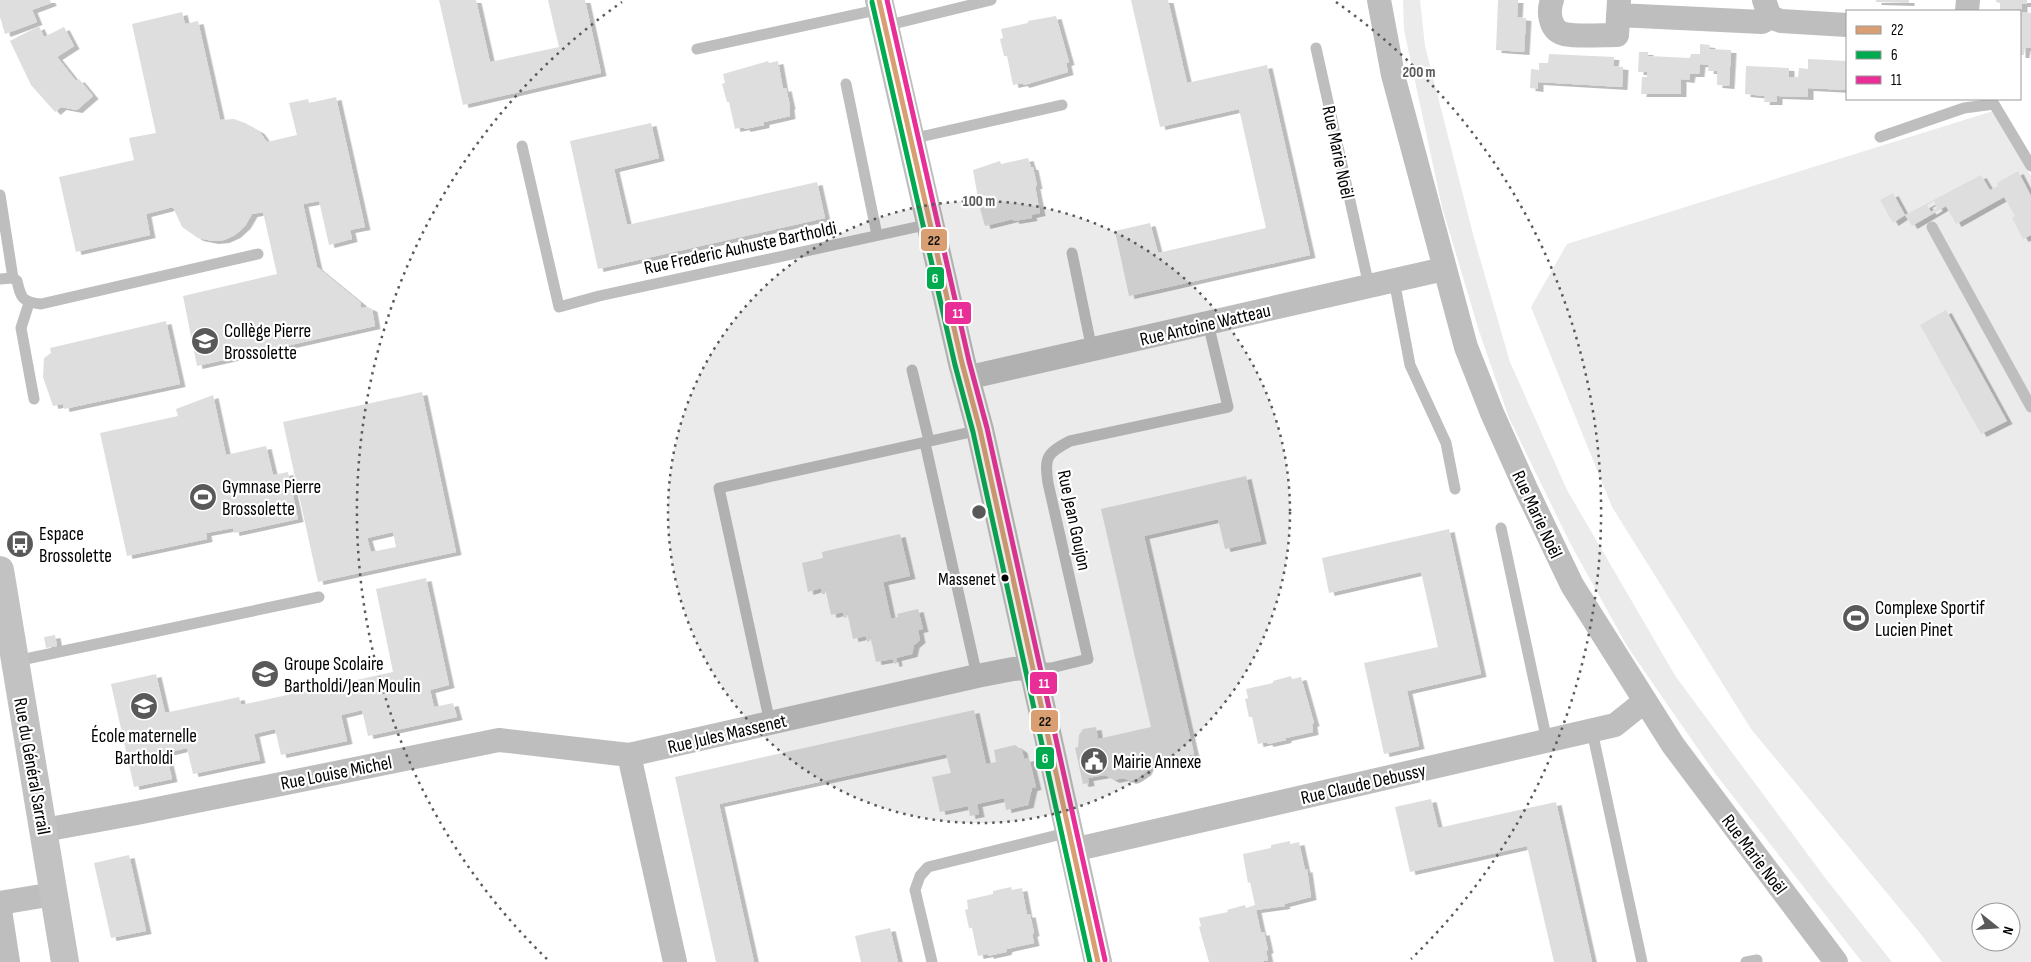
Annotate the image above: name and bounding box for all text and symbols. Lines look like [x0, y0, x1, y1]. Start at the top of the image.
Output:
legend [1846, 10, 2021, 100]
text: 22 [1891, 21, 1903, 40]
text: 6 [1891, 46, 1898, 65]
text: 200 m [1402, 63, 1436, 82]
text: 11 [1891, 71, 1902, 90]
street label: Rue Marie Noël [1316, 104, 1359, 201]
text: 100 m [963, 192, 995, 211]
street label: Rue Frederic Auhuste Bartholdi [642, 217, 839, 280]
line badge: 22 [920, 228, 948, 252]
text: 22 [928, 232, 940, 249]
line badge: 6 [926, 266, 945, 290]
text: 6 [932, 270, 939, 287]
street label: Rue Antoine Watteau [1138, 299, 1273, 352]
line badge: 11 [944, 301, 972, 325]
text: 11 [953, 305, 964, 322]
place label: Collège Pierre Brossolette [224, 320, 311, 365]
school or university icon: Collège Pierre Brossolette [190, 326, 220, 356]
street label: Rue Marie Noël [1506, 467, 1567, 562]
street label: Rue Jean Goujon [1052, 468, 1095, 573]
place label: Gymnase Pierre Brossolette [222, 476, 321, 521]
sports icon: Gymnase Pierre Brossolette [188, 482, 218, 512]
centre of rings [970, 503, 988, 521]
place label: Espace Brossolette [39, 523, 112, 568]
bus stop icon: Espace Brossolette [5, 529, 35, 559]
place label: Massenet [938, 569, 997, 590]
marker: Massenet [1000, 573, 1010, 583]
place label: Complexe Sportif Lucien Pinet [1875, 597, 1985, 642]
sports icon: Complexe Sportif Lucien Pinet [1841, 603, 1871, 633]
place label: Groupe Scolaire Bartholdi/Jean Moulin [284, 653, 421, 698]
school or university icon: Groupe Scolaire Bartholdi/Jean Moulin [250, 659, 280, 689]
line badge: 11 [1029, 671, 1058, 695]
text: 11 [1039, 675, 1050, 692]
school or university icon: École maternelle Bartholdi [129, 691, 159, 721]
street label: Rue du Général Sarrail [8, 696, 55, 837]
line badge: 22 [1030, 709, 1059, 733]
street label: Rue Jules Massenet [666, 710, 789, 759]
text: 22 [1039, 713, 1051, 730]
place label: École maternelle Bartholdi [91, 725, 197, 770]
line badge: 6 [1035, 746, 1055, 770]
public building icon: Mairie Annexe [1079, 746, 1109, 776]
text: 6 [1042, 750, 1049, 767]
street label: Rue Louise Michel [279, 751, 394, 796]
place label: Mairie Annexe [1113, 751, 1201, 774]
street label: Rue Claude Debussy [1299, 759, 1429, 810]
street label: Rue Marie Noël [1716, 810, 1791, 900]
north arrow [1971, 902, 2021, 952]
text: N [1999, 925, 2017, 937]

